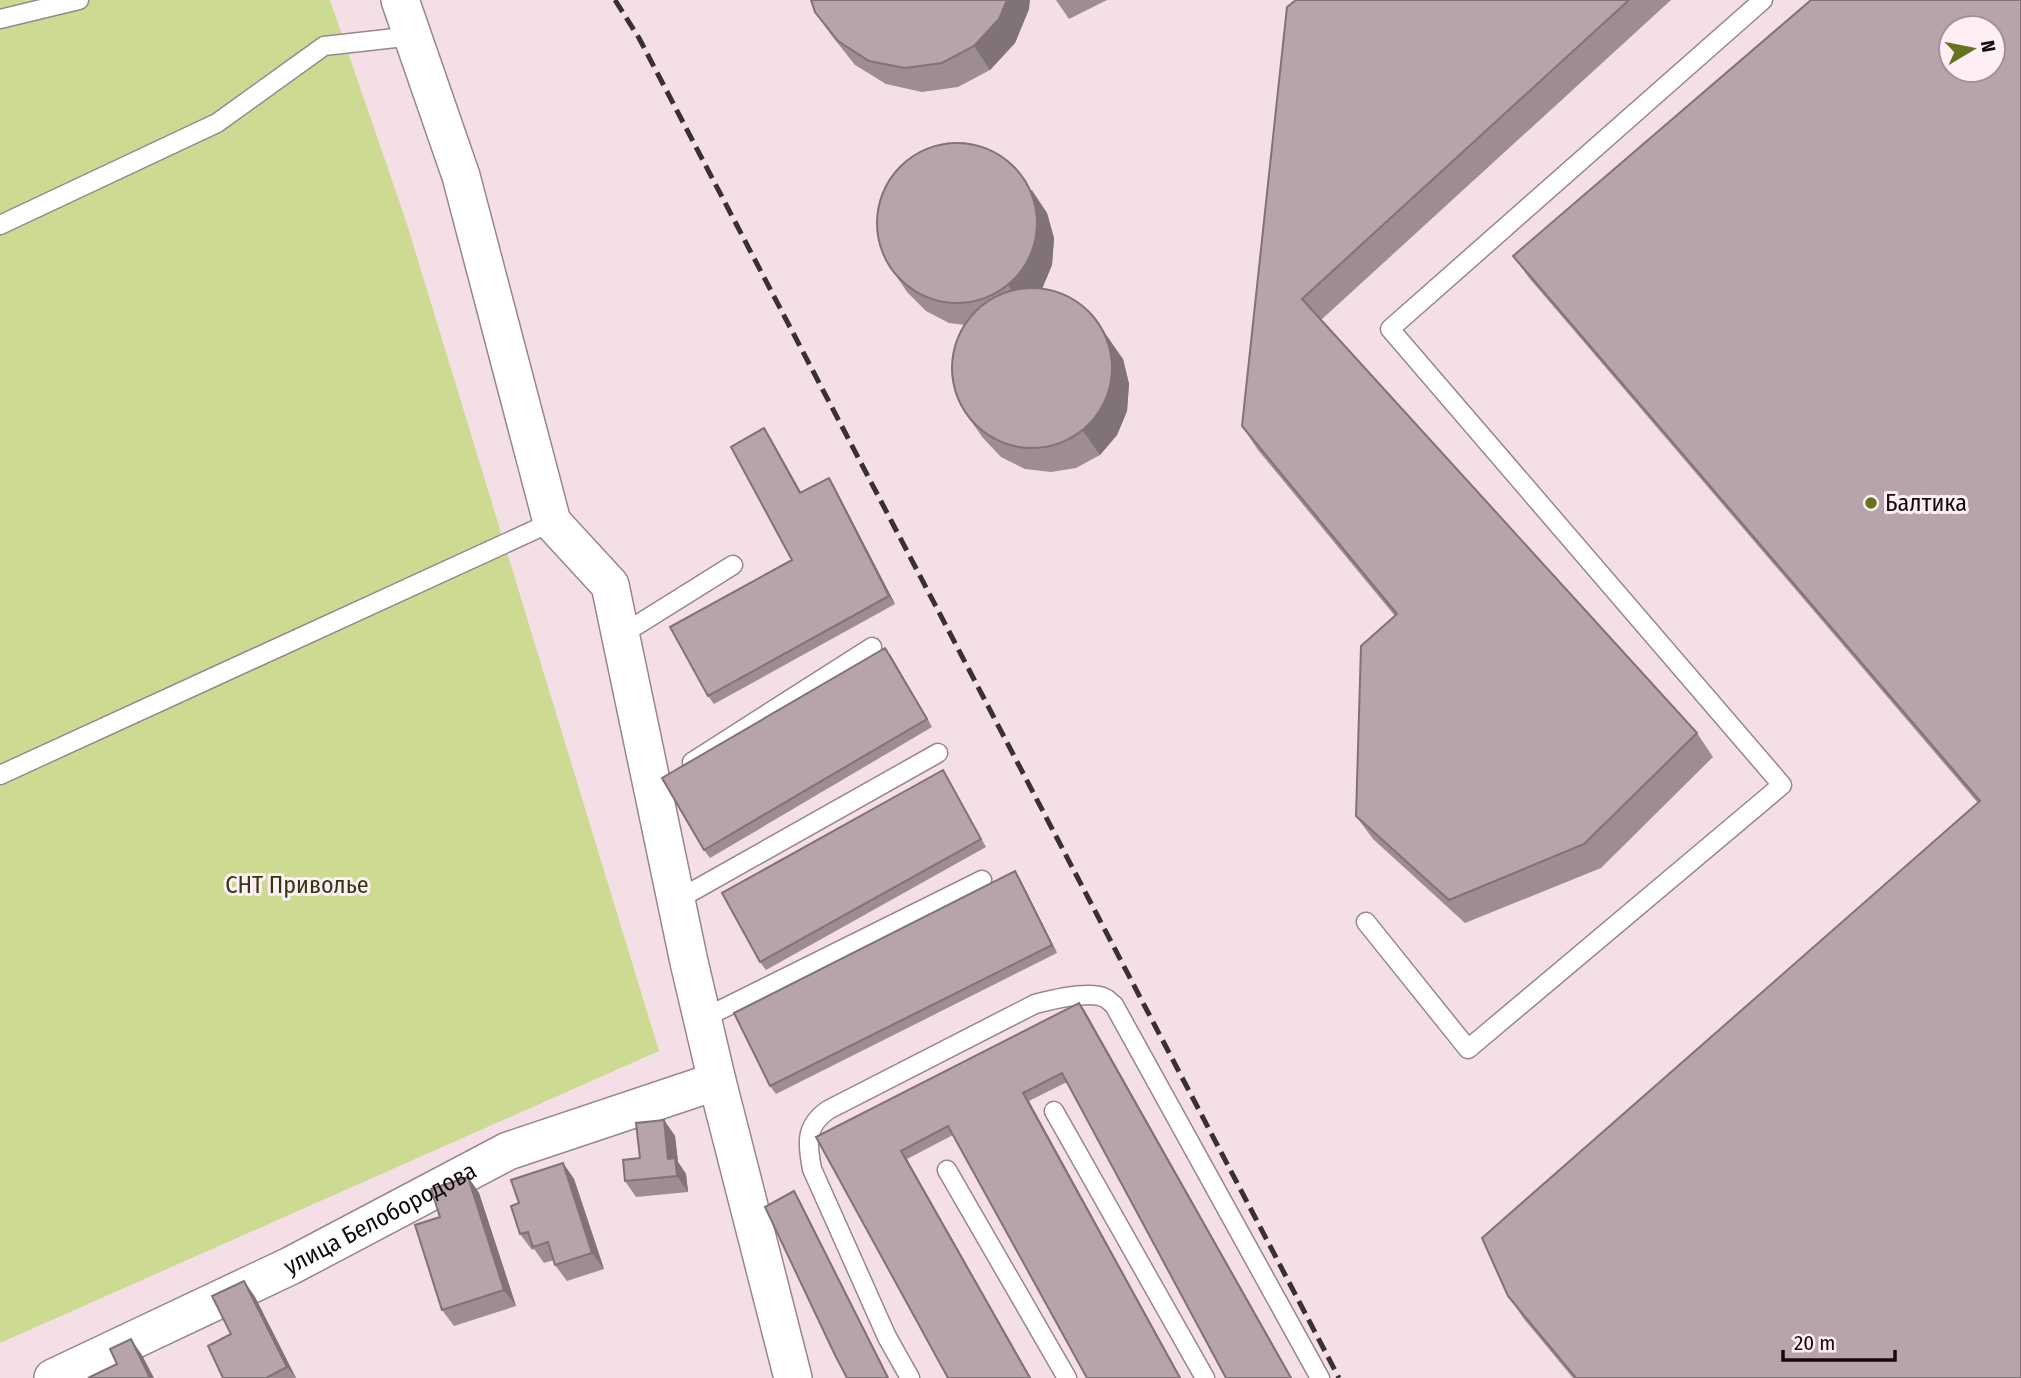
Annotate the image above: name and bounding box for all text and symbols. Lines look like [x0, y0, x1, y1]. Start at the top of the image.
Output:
north arrow [1937, 14, 2007, 84]
text: N [1976, 39, 2001, 54]
place label: Балтика [1885, 489, 1967, 517]
marker: Балтика [1863, 495, 1879, 511]
park label: СНТ Приволье [225, 871, 369, 899]
street label: улица Белобородова [279, 1156, 481, 1281]
scale bar [1783, 1318, 1895, 1362]
text: 20 m [1794, 1330, 1835, 1356]

